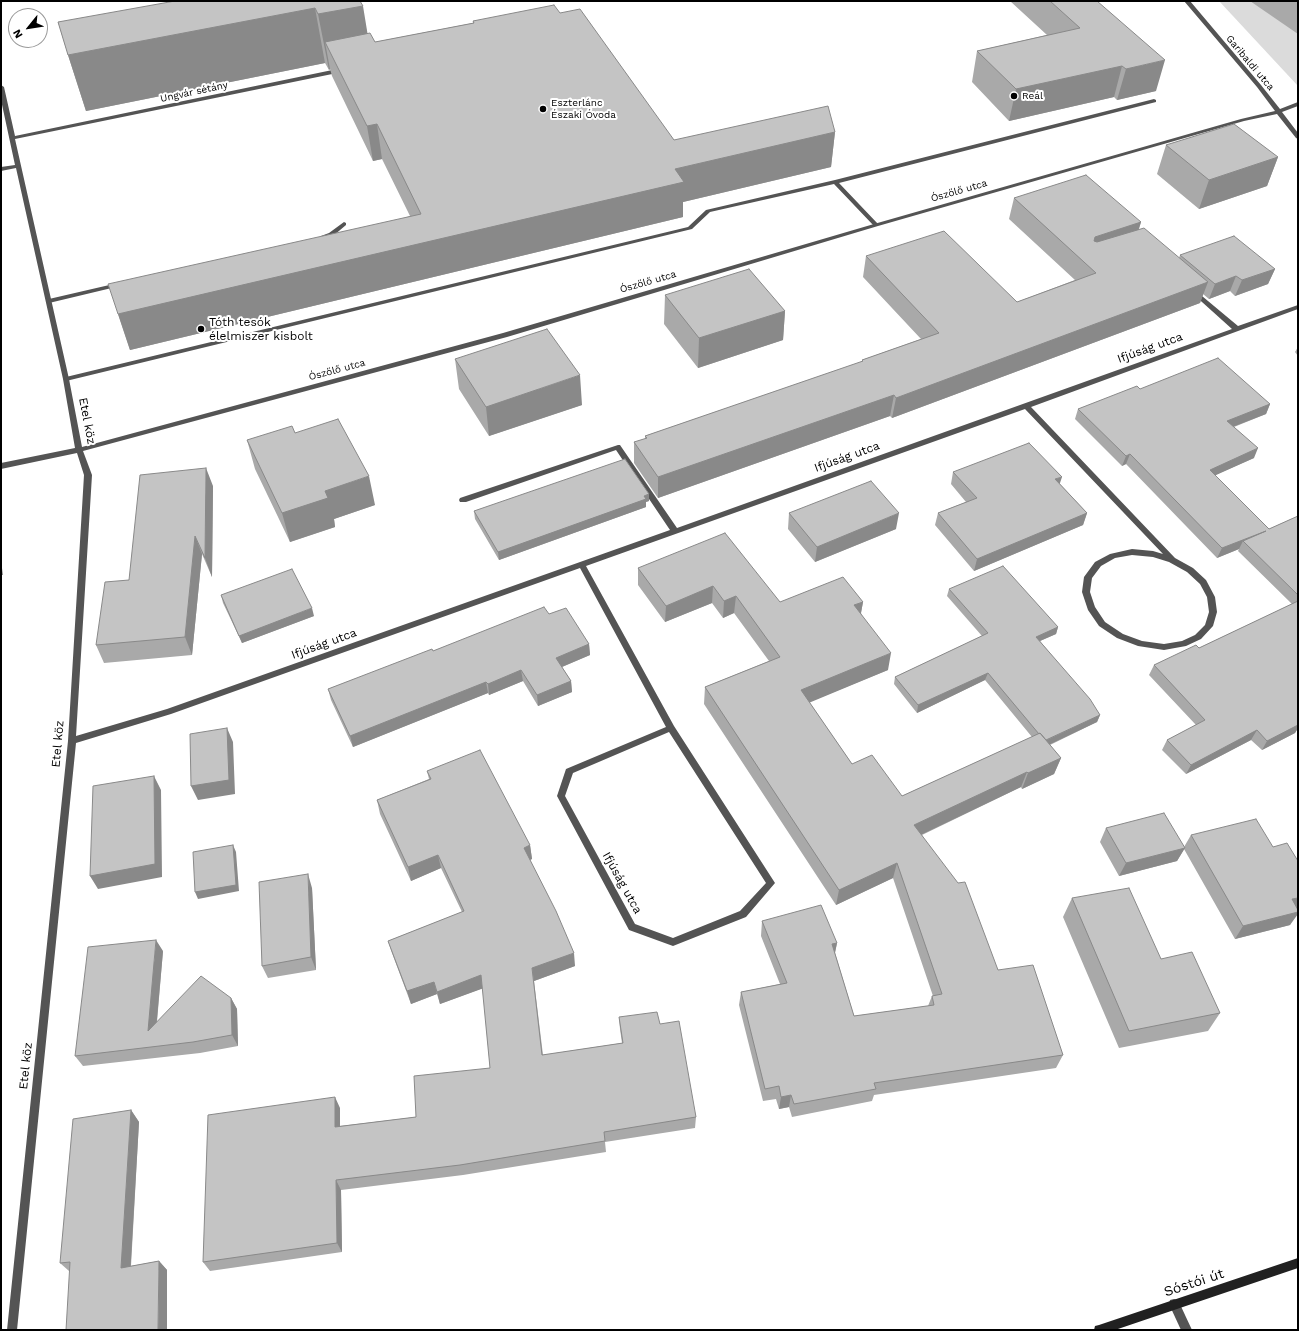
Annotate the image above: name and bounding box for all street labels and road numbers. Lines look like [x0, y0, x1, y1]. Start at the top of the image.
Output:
street label: Garibaldi utca [1223, 33, 1277, 93]
street label: Ungvár sétány [159, 79, 229, 105]
street label: Ószőlő utca [929, 177, 989, 205]
street label: Ószőlő utca [618, 268, 678, 296]
street label: Ifjúság utca [1115, 330, 1185, 366]
street label: Ószőlő utca [307, 357, 367, 383]
street label: Etel köz [75, 396, 99, 446]
street label: Ifjúság utca [812, 439, 882, 475]
street label: Ifjúság utca [289, 626, 359, 662]
street label: Etel köz [49, 720, 67, 768]
street label: Ifjúság utca [599, 850, 645, 916]
street label: Etel köz [16, 1042, 36, 1090]
street label: Sóstói út [1162, 1265, 1226, 1301]

